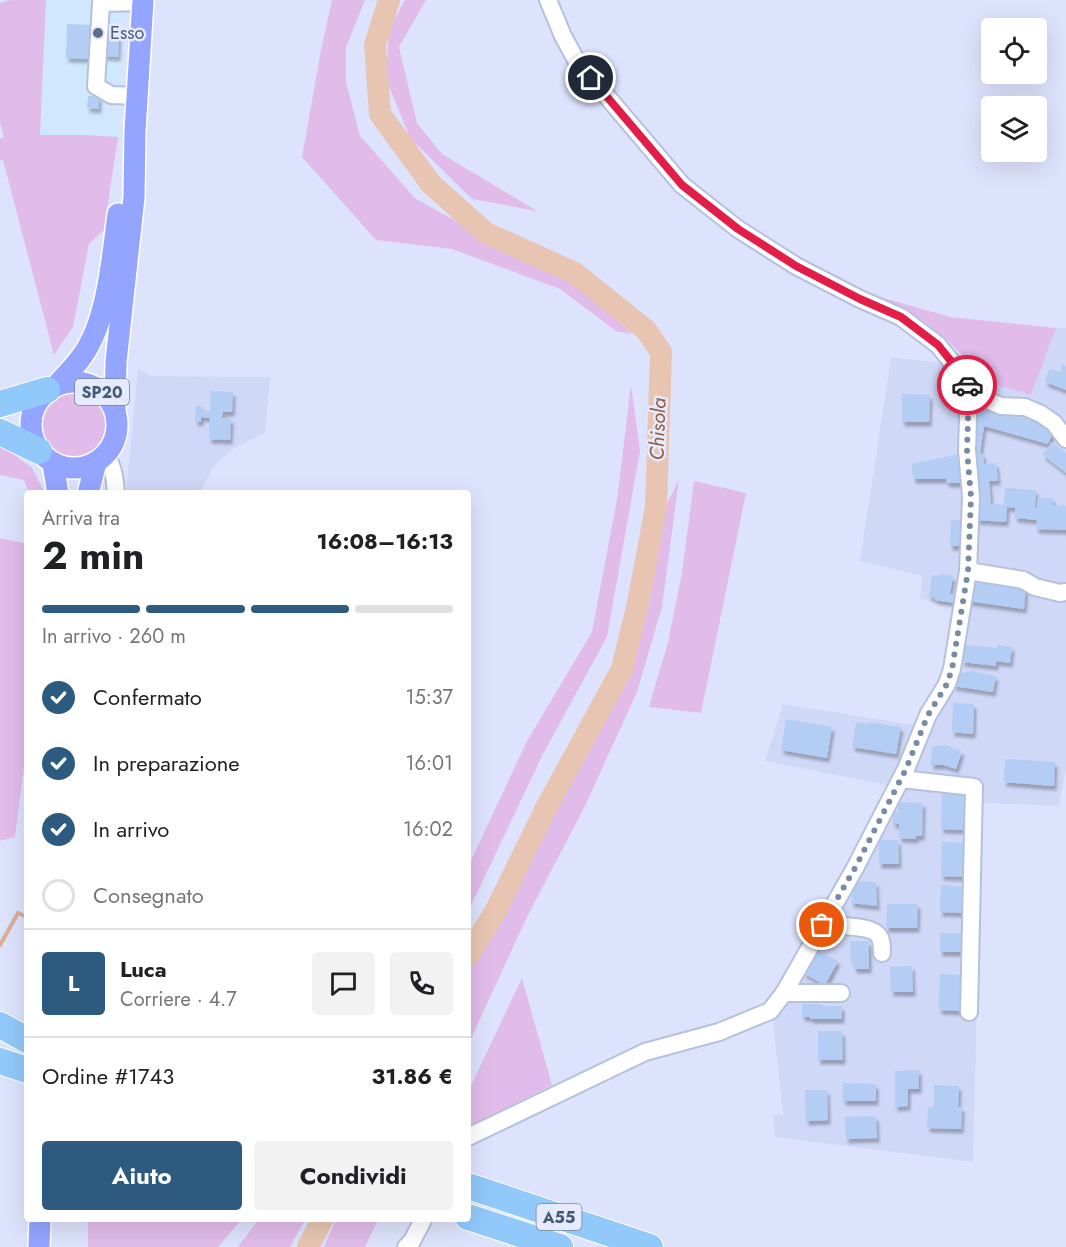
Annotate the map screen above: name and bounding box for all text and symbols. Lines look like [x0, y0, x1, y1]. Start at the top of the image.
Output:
map controls [981, 18, 1047, 162]
button: locate [981, 18, 1047, 84]
place label: Esso [110, 20, 144, 46]
marker: Esso [91, 26, 105, 40]
pin [565, 52, 616, 103]
icon: home [574, 61, 607, 94]
button: layers [981, 96, 1047, 162]
courier [937, 355, 997, 415]
icon: car [951, 369, 984, 402]
road number: SP20 [75, 379, 129, 405]
water label: Chisola [642, 397, 674, 461]
text: Arriva tra [42, 504, 120, 533]
text: 16:08–16:13 [317, 525, 453, 557]
text: 2 min [42, 527, 144, 584]
text: In arrivo · 260 m [42, 622, 186, 651]
icon: check [42, 681, 75, 714]
text: Confermato [93, 681, 202, 713]
text: 15:37 [406, 683, 453, 712]
icon: check [42, 747, 75, 780]
text: In preparazione [93, 747, 240, 779]
text: 16:01 [405, 749, 453, 778]
icon: check [42, 813, 75, 846]
text: In arrivo [93, 813, 169, 845]
text: 16:02 [403, 815, 453, 844]
text: Consegnato [93, 879, 204, 911]
pin [796, 899, 847, 950]
icon: bag [805, 908, 838, 941]
button: chat [312, 952, 375, 1015]
button: phone [390, 952, 453, 1015]
text: Luca [120, 953, 167, 985]
text: L [68, 967, 79, 999]
text: Corriere · 4.7 [120, 985, 237, 1014]
text: Ordine #1743 [42, 1060, 174, 1092]
text: 31.86 € [372, 1060, 453, 1092]
button: Aiuto [42, 1141, 242, 1210]
button: Condividi [254, 1141, 453, 1210]
road number: A55 [536, 1204, 582, 1230]

